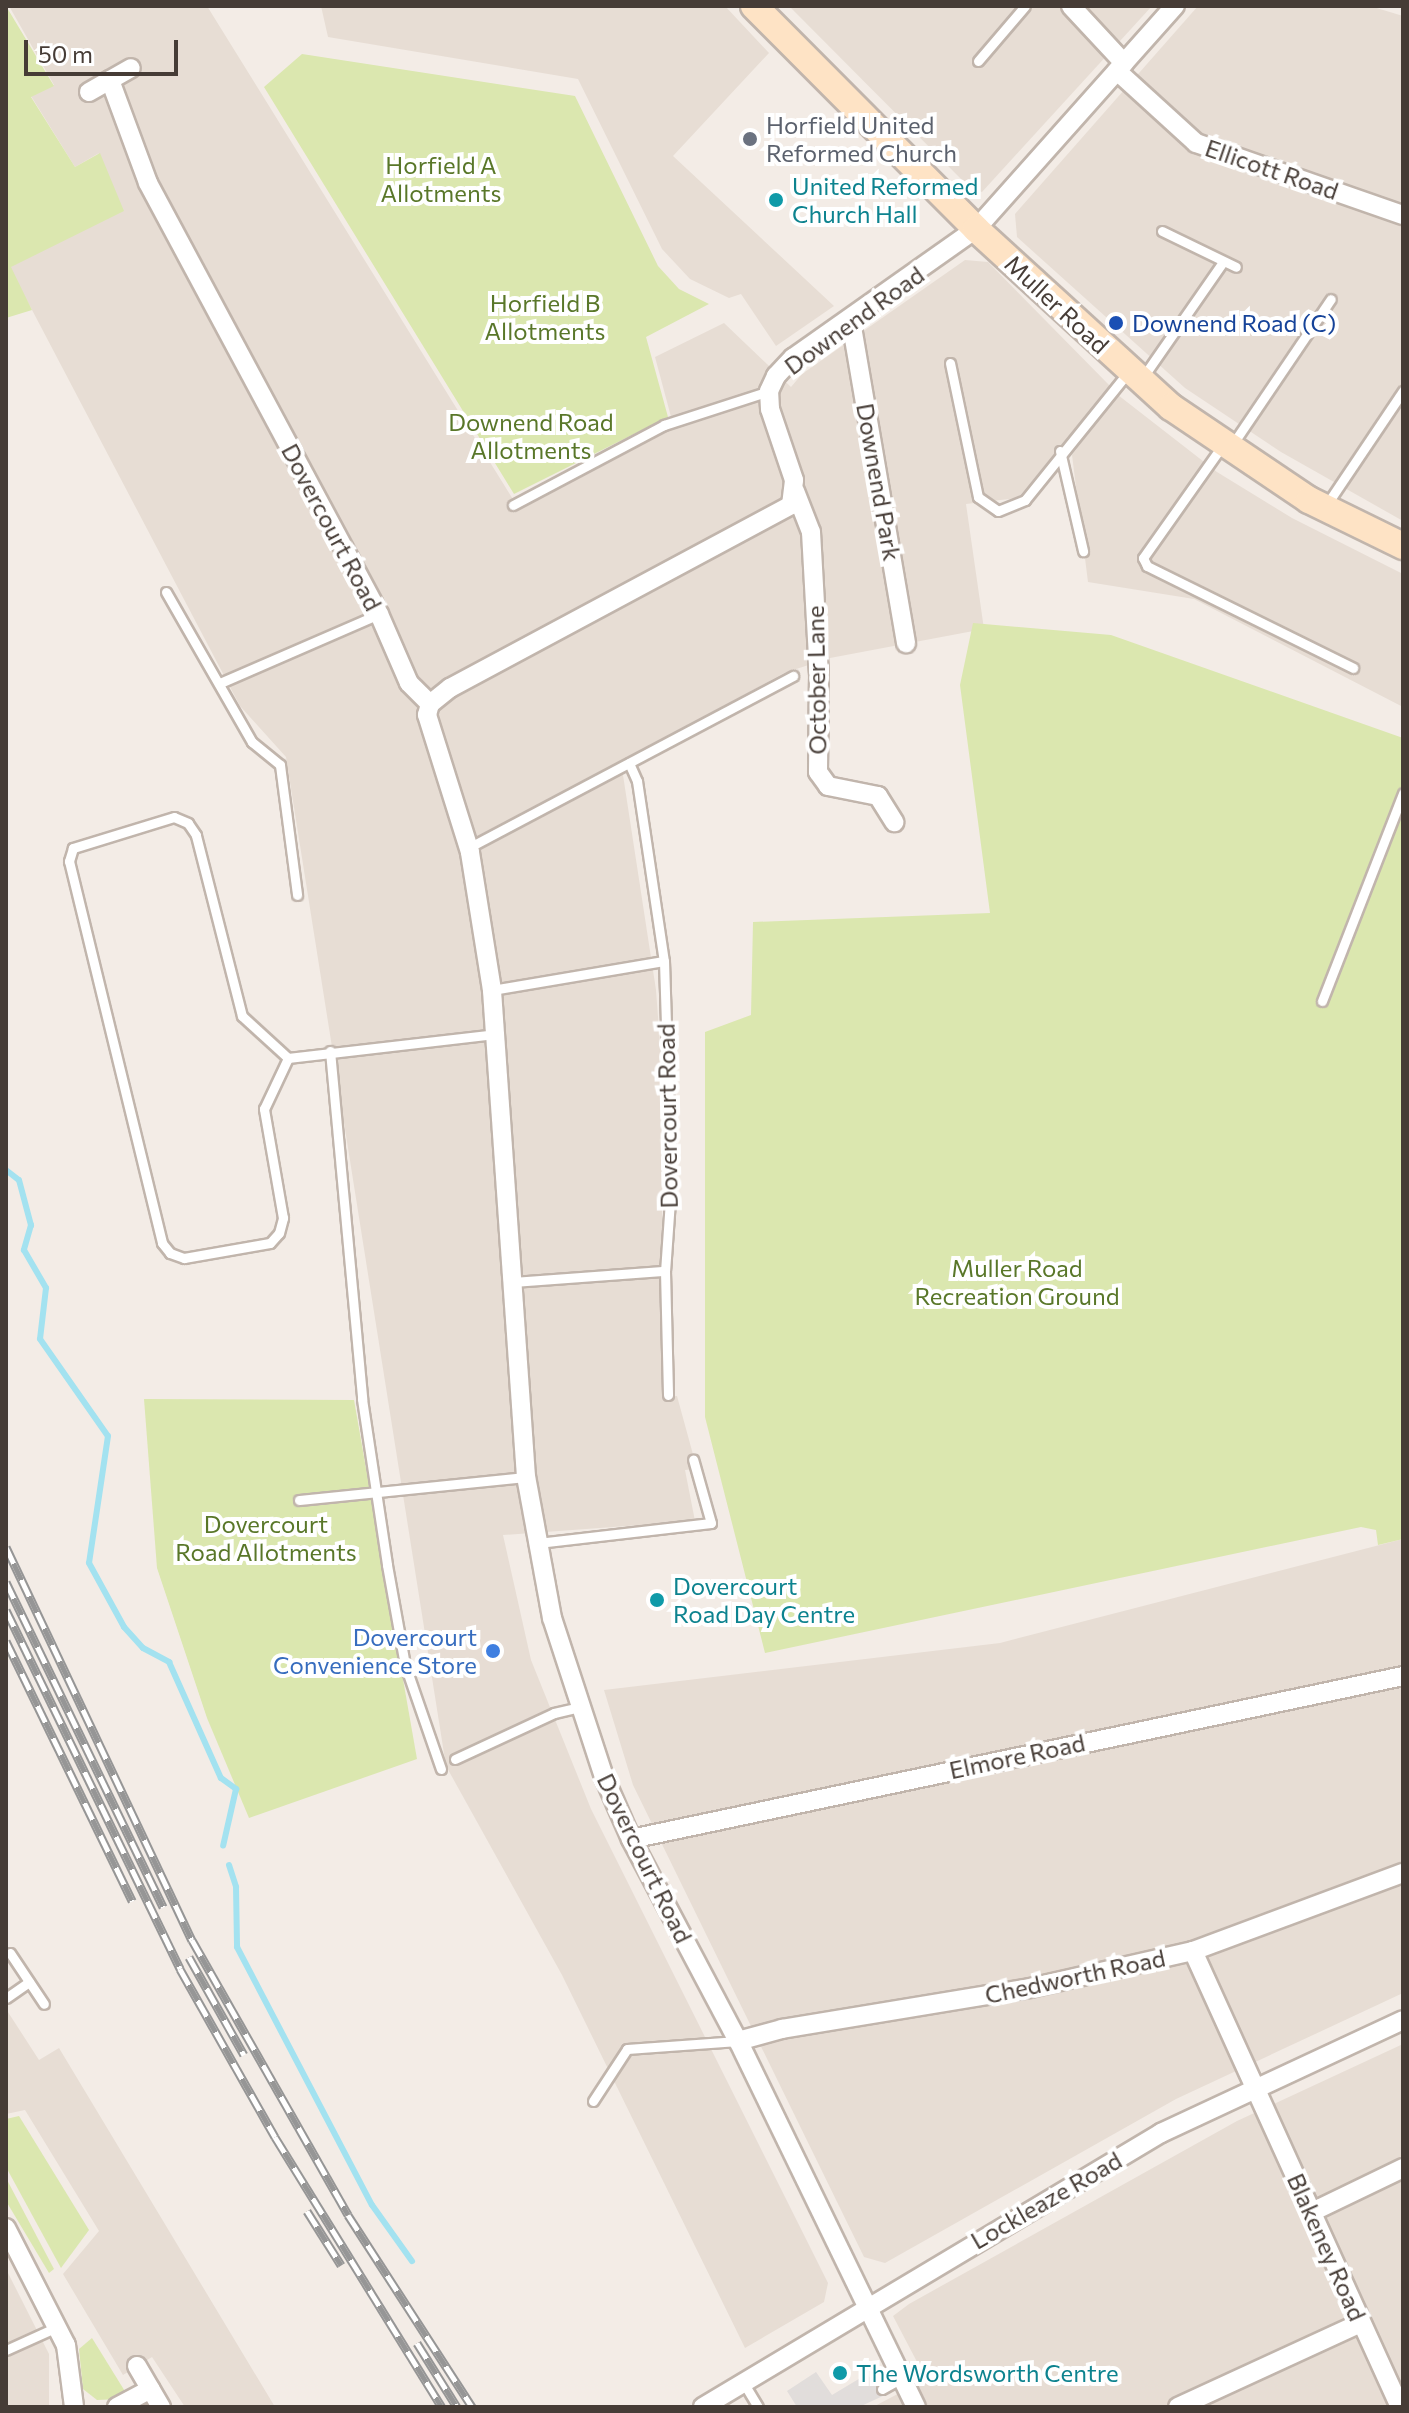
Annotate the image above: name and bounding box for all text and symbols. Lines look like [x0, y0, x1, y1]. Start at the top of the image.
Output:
scale bar [28, 24, 182, 74]
text: 50 m [38, 39, 93, 68]
place label: Horfield United Reformed Church [766, 111, 957, 167]
marker: Horfield United Reformed Church [741, 130, 759, 148]
street label: Ellicott Road [1202, 133, 1342, 205]
park label: Horfield A Allotments [381, 151, 501, 207]
place label: United Reformed Church Hall [792, 172, 978, 228]
marker: United Reformed Church Hall [767, 191, 785, 209]
street label: Muller Road [999, 249, 1115, 359]
street label: Downend Road [779, 260, 929, 380]
park label: Horfield B Allotments [485, 289, 605, 345]
place label: Downend Road (C) [1132, 309, 1336, 337]
marker: Downend Road (C) [1107, 314, 1125, 332]
street label: Downend Park [851, 401, 907, 563]
park label: Downend Road Allotments [448, 408, 614, 464]
street label: Dovercourt Road [276, 439, 388, 615]
street label: October Lane [800, 605, 832, 755]
street label: Dovercourt Road [651, 1023, 683, 1209]
park label: Muller Road Recreation Ground [914, 1254, 1120, 1310]
park label: Dovercourt Road Allotments [175, 1510, 357, 1566]
place label: Dovercourt Road Day Centre [673, 1572, 855, 1628]
marker: Dovercourt Road Day Centre [648, 1591, 666, 1609]
place label: Dovercourt Convenience Store [273, 1623, 477, 1679]
marker: Dovercourt Convenience Store [484, 1642, 502, 1660]
street label: Elmore Road [946, 1728, 1088, 1784]
street label: Dovercourt Road [592, 1769, 698, 1947]
street label: Chedworth Road [982, 1943, 1168, 2009]
street label: Lockleaze Road [965, 2145, 1127, 2255]
street label: Blakeney Road [1282, 2169, 1372, 2325]
place label: The Wordsworth Centre [856, 2359, 1119, 2387]
marker: The Wordsworth Centre [831, 2364, 849, 2382]

